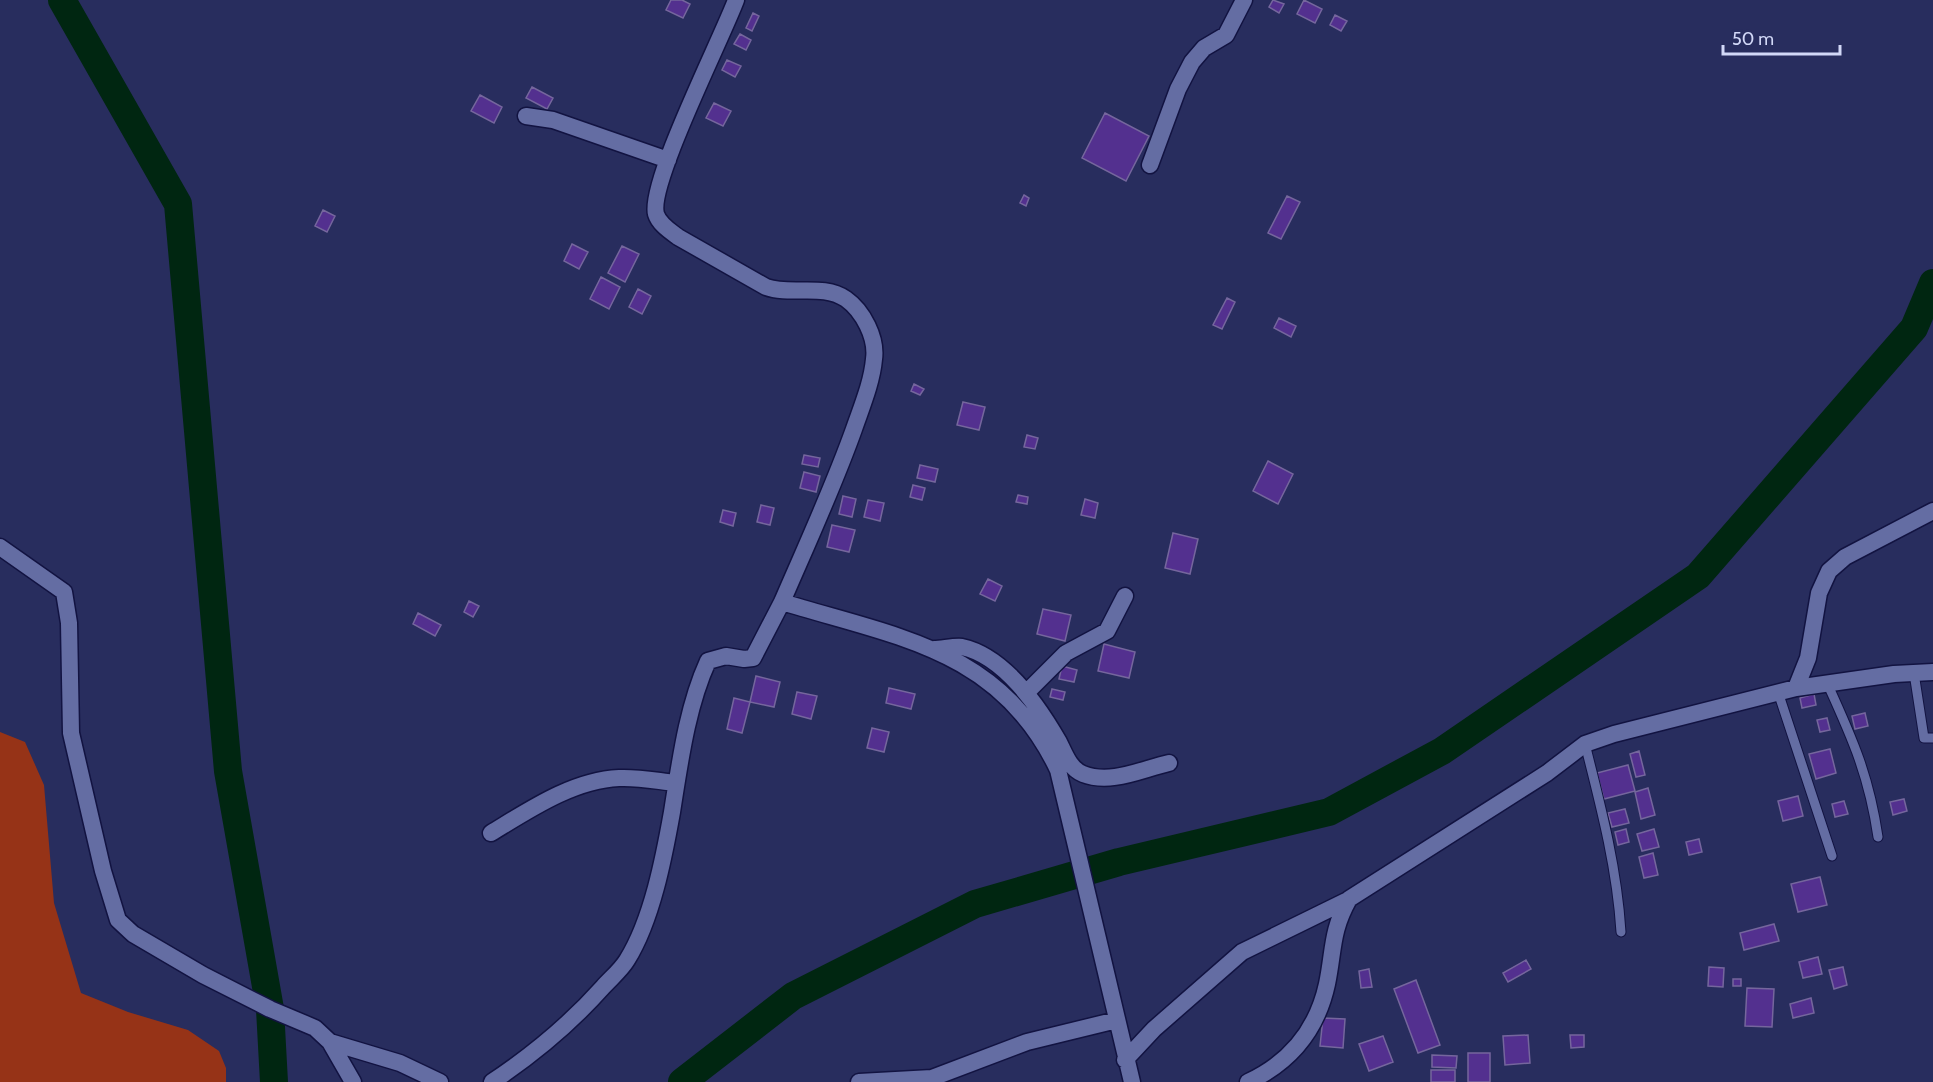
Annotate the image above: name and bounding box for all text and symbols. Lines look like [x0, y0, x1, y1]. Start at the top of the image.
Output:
scale bar [1723, 18, 1840, 56]
text: 50 m [1732, 28, 1774, 50]

